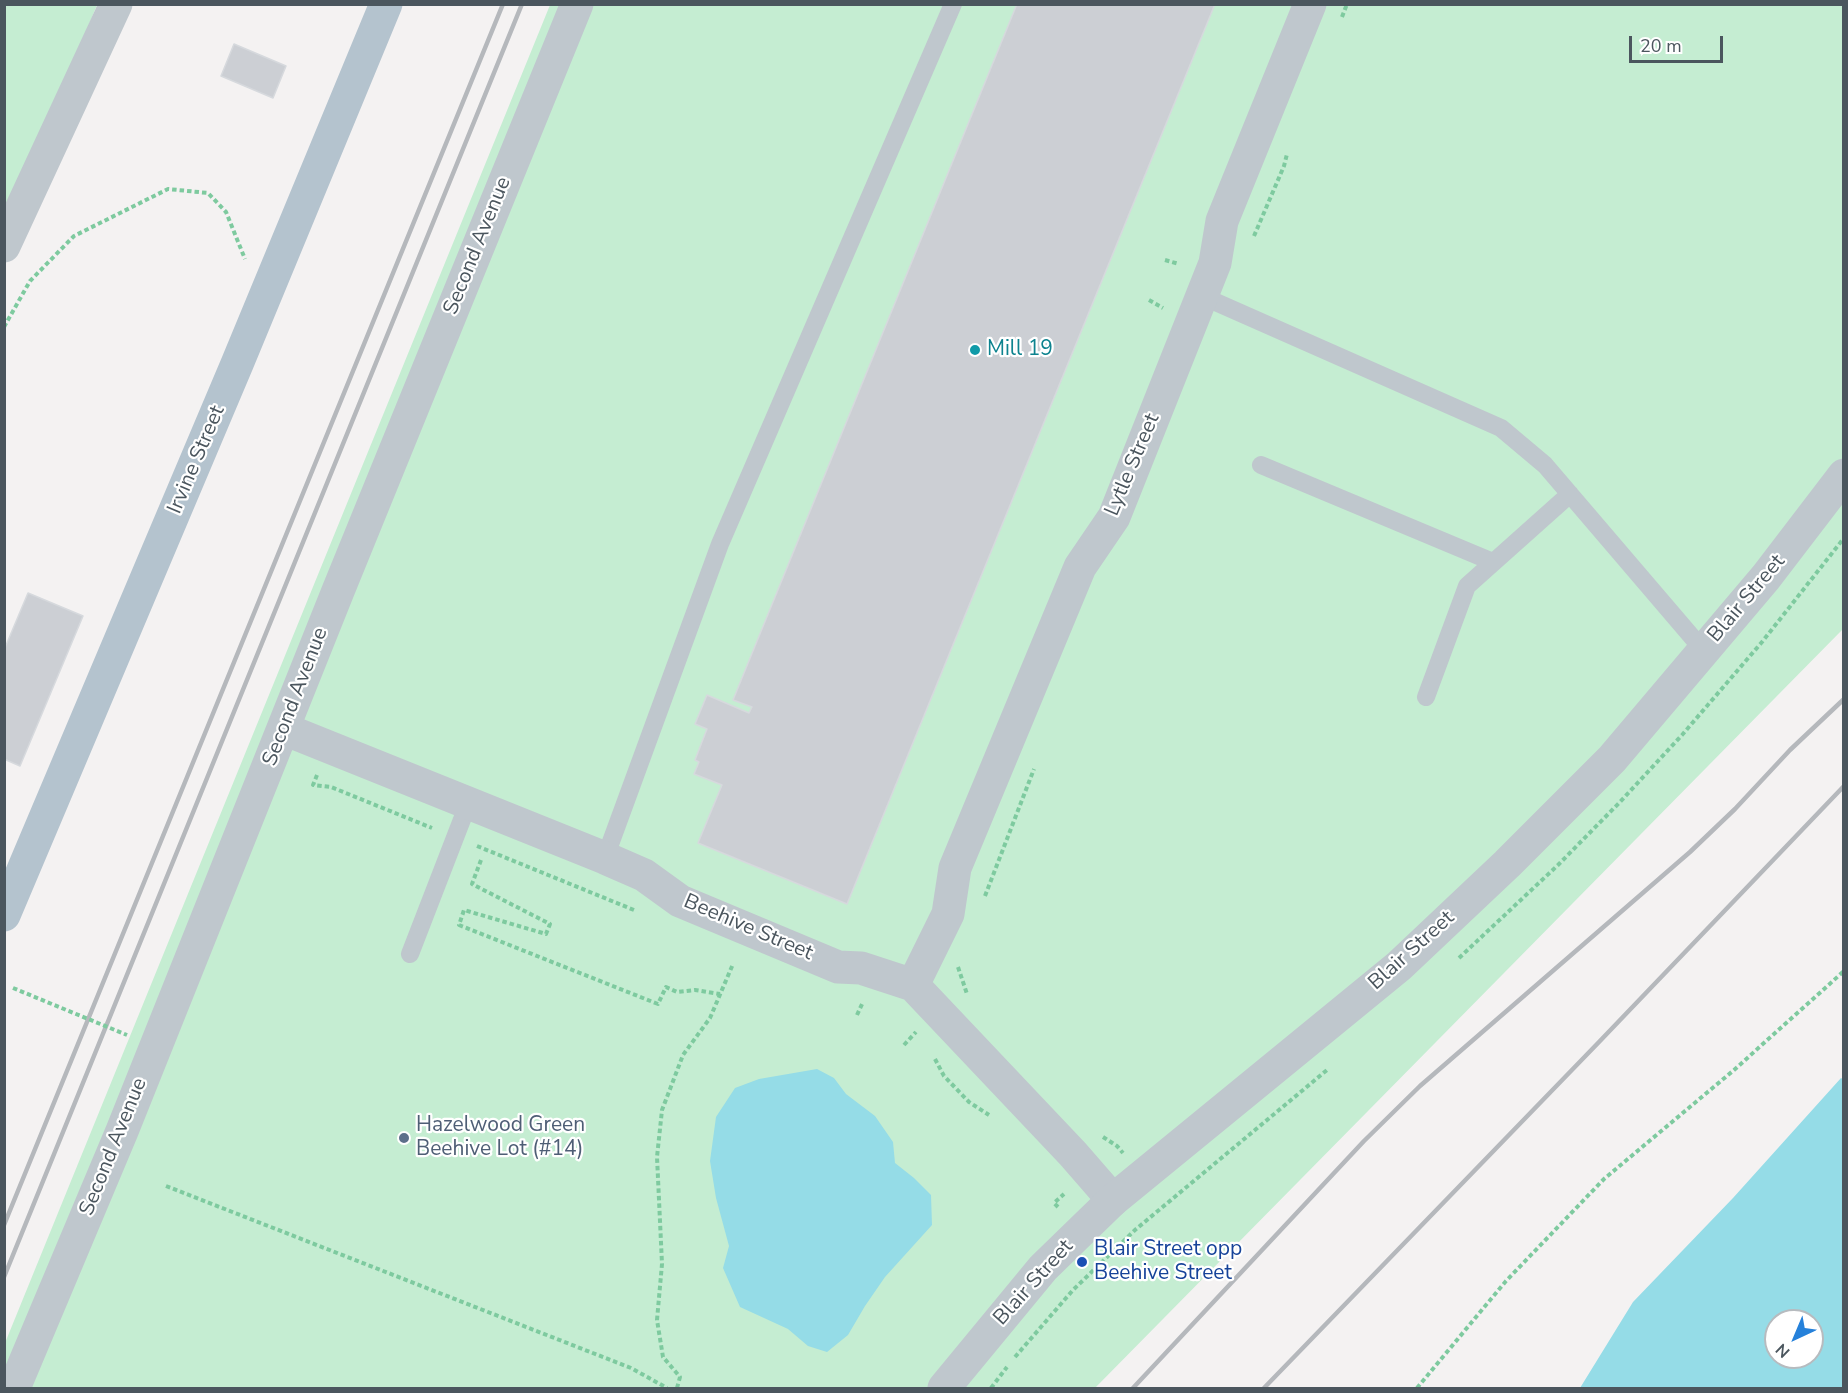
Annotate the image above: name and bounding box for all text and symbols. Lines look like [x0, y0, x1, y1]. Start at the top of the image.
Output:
scale bar [1632, 24, 1726, 62]
text: 20 m [1640, 34, 1682, 58]
street label: Second Avenue [439, 173, 517, 319]
place label: Mill 19 [987, 337, 1053, 363]
marker: Mill 19 [968, 343, 982, 357]
street label: Irvine Street [163, 402, 231, 518]
street label: Lytle Street [1100, 410, 1166, 520]
street label: Blair Street [1703, 550, 1791, 648]
street label: Second Avenue [258, 624, 334, 770]
street label: Beehive Street [680, 889, 816, 967]
street label: Blair Street [1364, 906, 1460, 996]
street label: Second Avenue [75, 1074, 153, 1220]
place label: Hazelwood Green Beehive Lot (#14) [416, 1113, 585, 1163]
marker: Hazelwood Green Beehive Lot (#14) [397, 1131, 411, 1145]
street label: Blair Street [989, 1235, 1079, 1331]
place label: Blair Street opp Beehive Street [1094, 1237, 1242, 1287]
marker: Blair Street opp Beehive Street [1075, 1255, 1089, 1269]
north arrow [1764, 1309, 1824, 1369]
text: N [1771, 1338, 1795, 1363]

